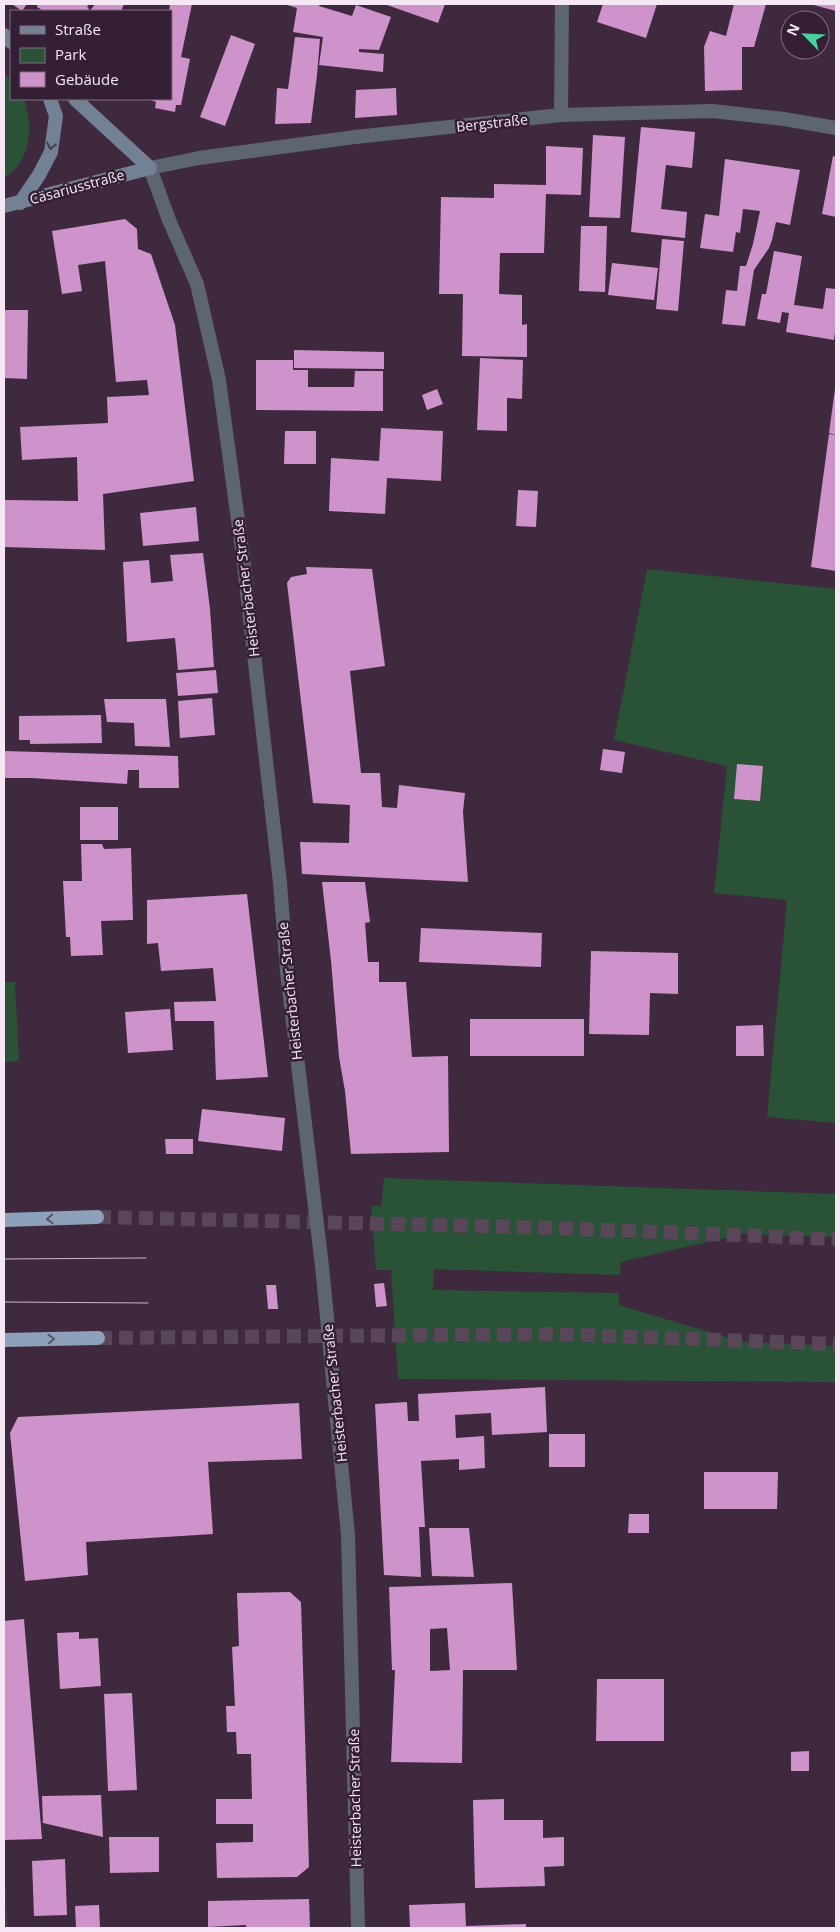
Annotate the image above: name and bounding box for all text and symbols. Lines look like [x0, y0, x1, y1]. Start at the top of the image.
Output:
legend [10, 10, 172, 100]
north arrow [780, 10, 830, 60]
text: Straße [55, 19, 101, 39]
text: N [782, 20, 804, 39]
text: Park [55, 44, 86, 64]
text: Gebäude [55, 69, 119, 89]
street label: Bergstraße [455, 109, 529, 136]
one-way arrow [47, 141, 57, 150]
street label: Cäsariusstraße [27, 165, 126, 208]
street label: Heisterbacher Straße [228, 518, 263, 658]
street label: Heisterbacher Straße [273, 921, 306, 1061]
one-way arrow [46, 1213, 54, 1224]
street label: Heisterbacher Straße [318, 1323, 351, 1463]
one-way arrow [48, 1334, 55, 1344]
street label: Heisterbacher Straße [344, 1728, 365, 1867]

